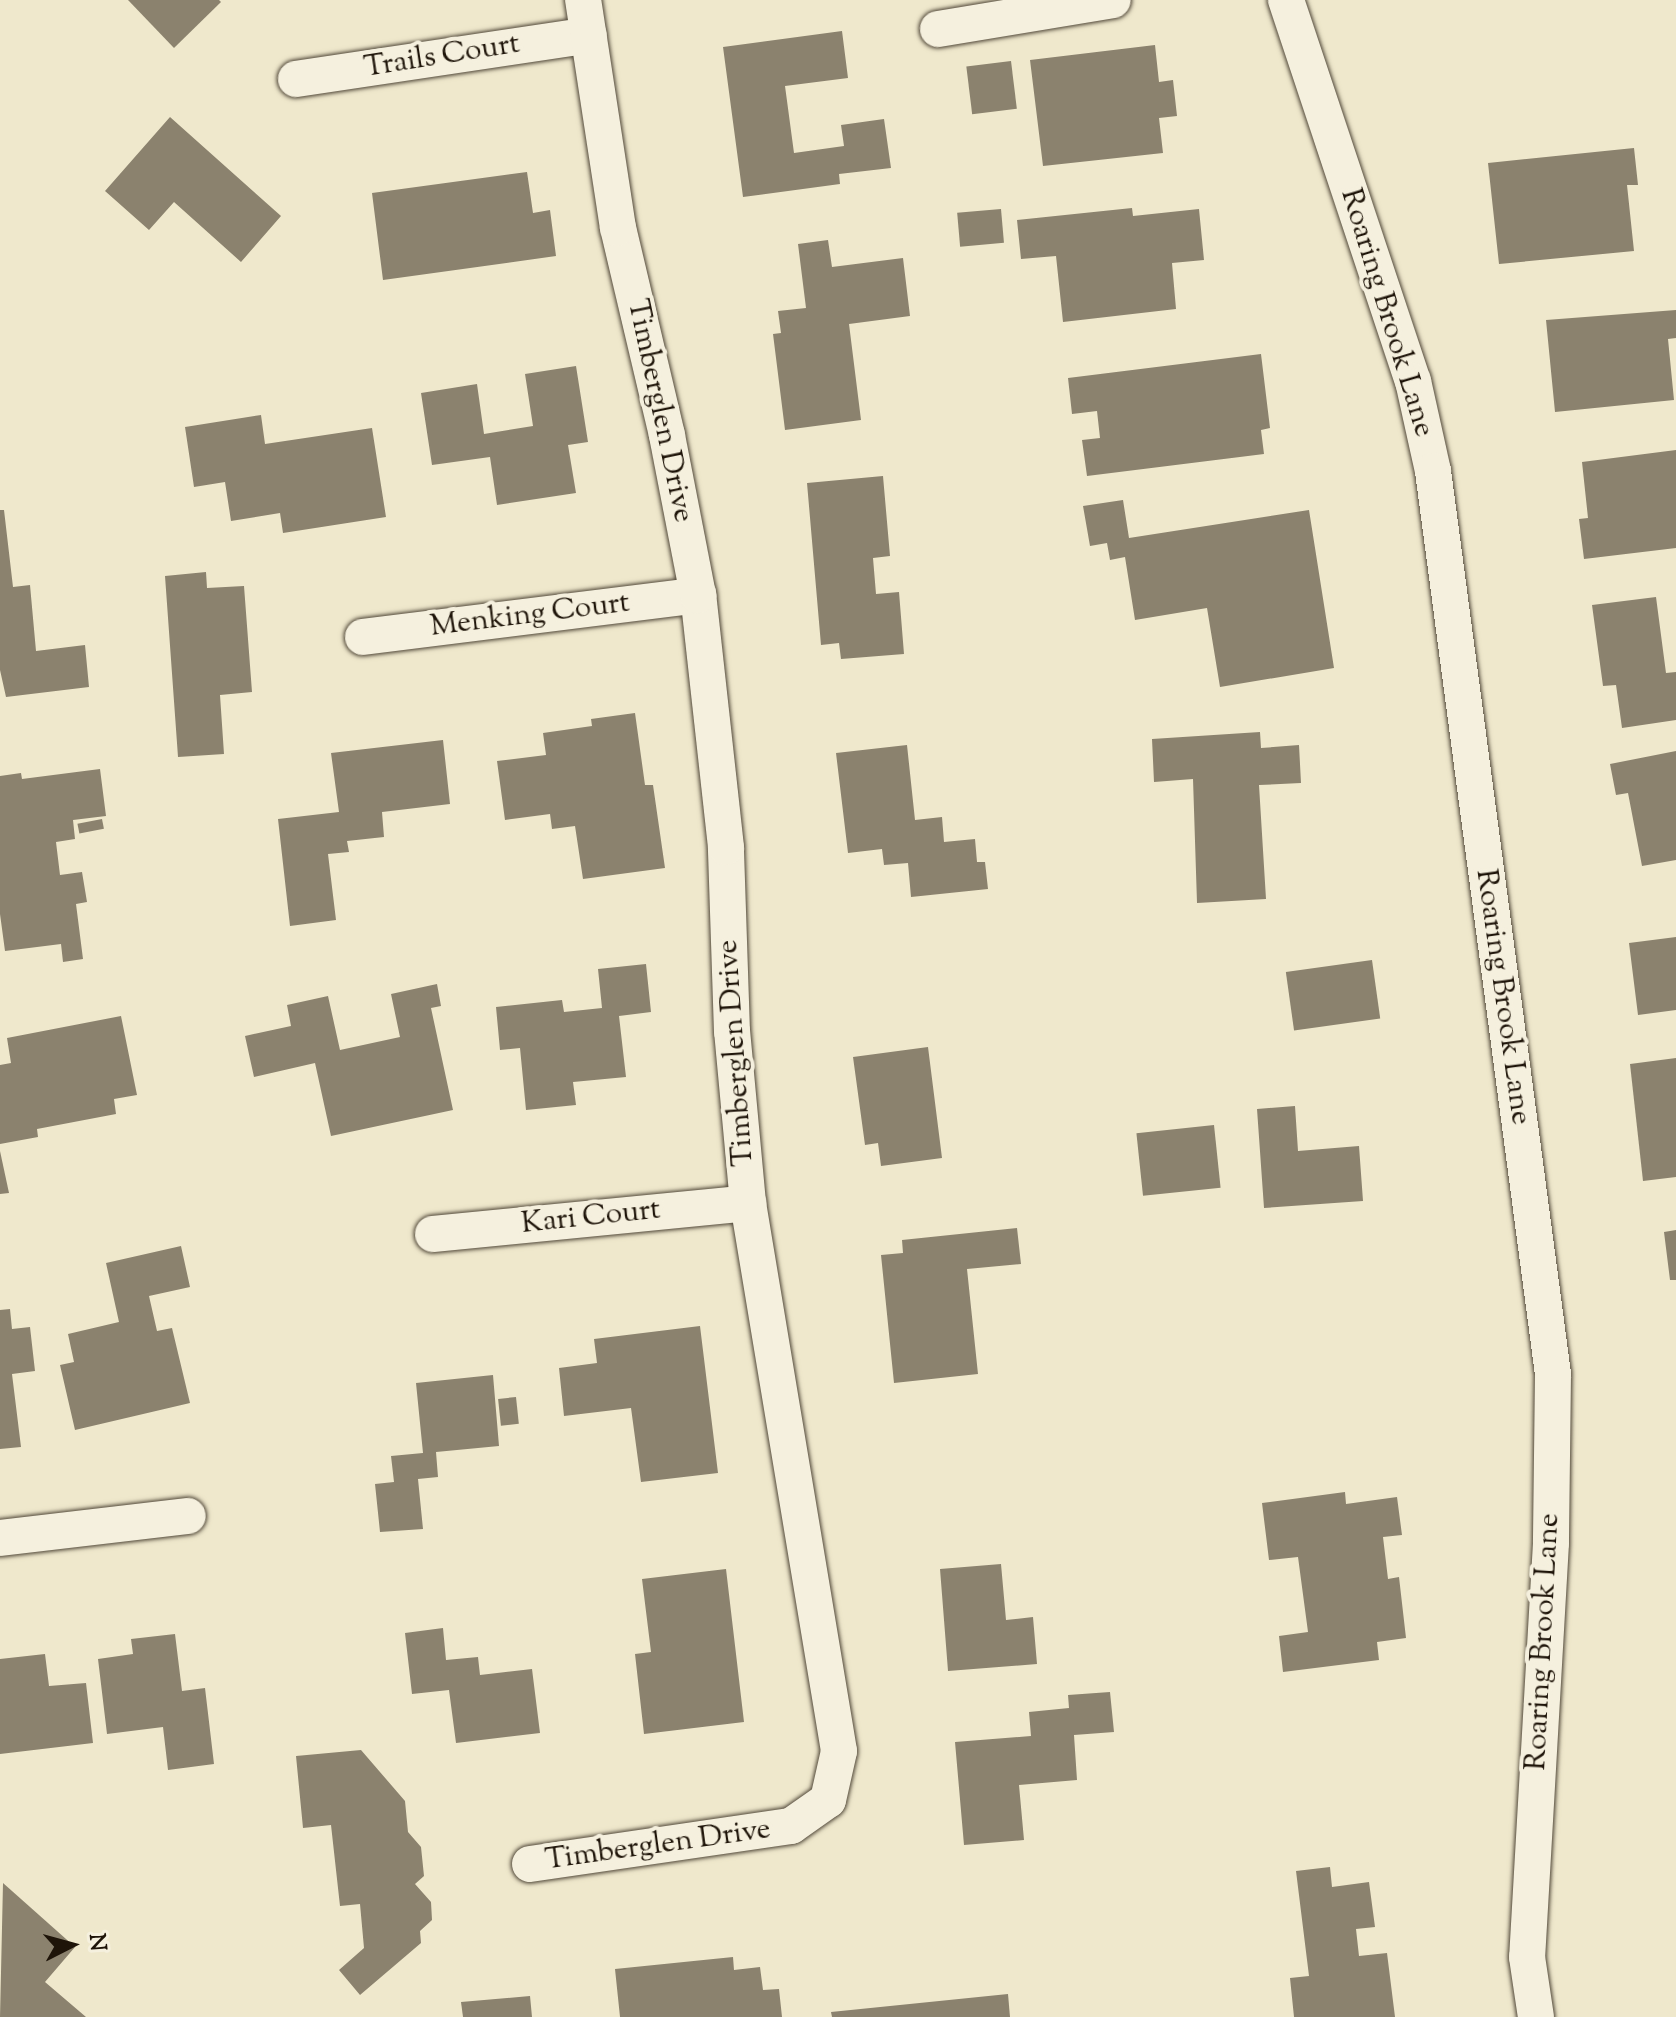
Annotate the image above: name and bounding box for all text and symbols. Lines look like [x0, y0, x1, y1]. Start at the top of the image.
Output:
street label: Trails Court [362, 27, 522, 87]
street label: Roaring Brook Lane [1331, 185, 1441, 441]
street label: Timberglen Drive [618, 296, 700, 526]
street label: Menking Court [428, 586, 632, 646]
street label: Roaring Brook Lane [1466, 867, 1538, 1127]
street label: Timberglen Drive [711, 938, 763, 1168]
street label: Kari Court [520, 1193, 662, 1243]
street label: Roaring Brook Lane [1519, 1512, 1569, 1772]
street label: Timberglen Drive [543, 1812, 773, 1880]
north arrow [32, 1905, 112, 1985]
text: N [79, 1932, 113, 1953]

